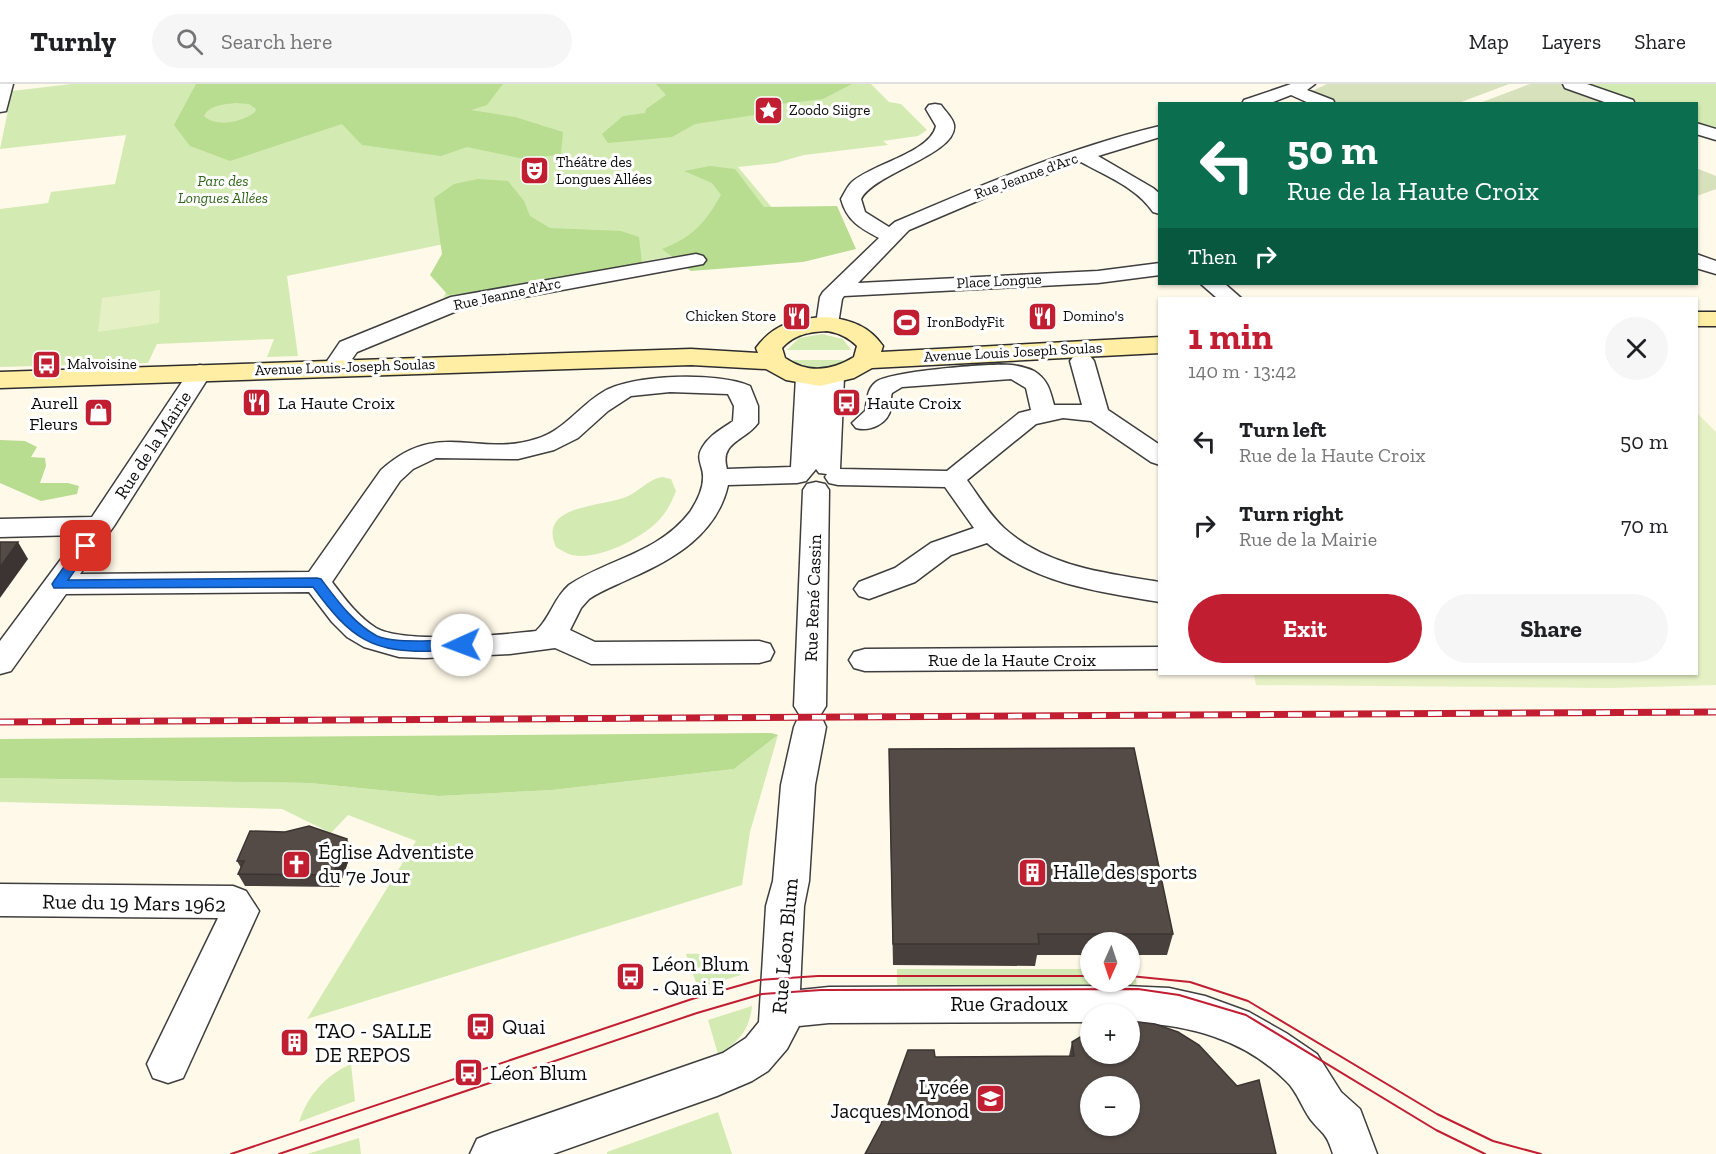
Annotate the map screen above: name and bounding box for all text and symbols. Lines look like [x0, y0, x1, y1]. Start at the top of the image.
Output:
search box [152, 14, 572, 68]
text: Turnly [30, 25, 116, 58]
icon: search [173, 25, 206, 58]
text: Search here [221, 28, 332, 55]
text: Map [1469, 29, 1509, 54]
text: Layers [1542, 29, 1601, 54]
text: Share [1634, 29, 1686, 54]
place icon: Zoodo Siigre [752, 94, 784, 126]
place label: Zoodo Siigre [789, 101, 870, 119]
text: 50 m [1287, 124, 1378, 175]
icon: left [1188, 126, 1266, 204]
street label: Rue Jeanne d'Arc [972, 149, 1080, 203]
place label: Théâtre des Longues Allées [556, 153, 652, 188]
theatre icon: Théâtre des Longues Allées [519, 155, 551, 187]
park label: Parc des Longues Allées [178, 172, 268, 207]
text: Rue de la Haute Croix [1287, 175, 1539, 207]
icon: right [1249, 240, 1282, 273]
text: Then [1188, 243, 1237, 270]
street label: Place Longue [956, 270, 1042, 292]
street label: Rue Jeanne d'Arc [452, 274, 562, 314]
restaurant icon: Chicken Store [781, 300, 813, 332]
restaurant icon: Domino's [1026, 300, 1058, 332]
sports icon: IronBodyFit [890, 306, 922, 338]
place label: Chicken Store [686, 307, 776, 325]
place label: Domino's [1063, 307, 1124, 325]
place label: IronBodyFit [927, 313, 1005, 331]
text: 1 min [1188, 315, 1273, 358]
button: close [1605, 317, 1668, 380]
street label: Avenue Louis Joseph Soulas [923, 338, 1103, 366]
bus stop icon: Malvoisine [30, 348, 62, 380]
place label: Malvoisine [67, 355, 137, 373]
street label: Avenue Louis-Joseph Soulas [254, 355, 436, 379]
text: 140 m · 13:42 [1188, 359, 1296, 383]
street label: Rue de la Mairie [110, 387, 196, 503]
restaurant icon: La Haute Croix [241, 387, 273, 419]
bus stop icon: Haute Croix [830, 387, 862, 419]
place label: Aurell Fleurs [29, 392, 78, 435]
place label: La Haute Croix [278, 392, 395, 414]
place label: Haute Croix [867, 392, 961, 414]
shop icon: Aurell Fleurs [83, 397, 115, 429]
text: Turn left [1239, 416, 1326, 443]
icon: left [1188, 425, 1221, 458]
text: 50 m [1620, 428, 1668, 455]
text: Rue de la Haute Croix [1239, 443, 1426, 467]
text: Turn right [1239, 500, 1343, 527]
icon: right [1188, 509, 1221, 542]
text: 70 m [1621, 512, 1668, 539]
pin [60, 520, 111, 571]
text: Rue de la Mairie [1239, 527, 1377, 551]
icon: arrive [69, 529, 102, 562]
street label: Rue René Cassin [800, 533, 826, 662]
button: Exit [1188, 594, 1422, 663]
button: Share [1434, 594, 1668, 663]
position arrow [430, 613, 494, 677]
street label: Rue de la Haute Croix [928, 649, 1096, 671]
place label: Église Adventiste du 7e Jour [318, 839, 474, 888]
church icon: Église Adventiste du 7e Jour [281, 848, 313, 880]
building icon: Halle des sports [1016, 856, 1048, 888]
place label: Halle des sports [1053, 859, 1197, 884]
street label: Rue Léon Blum [766, 877, 803, 1015]
street label: Rue du 19 Mars 1962 [42, 888, 226, 917]
north arrow [1080, 932, 1140, 992]
map controls [1080, 932, 1140, 1136]
place label: Léon Blum - Quai E [652, 951, 749, 1000]
bus stop icon: Léon Blum - Quai E [615, 960, 647, 992]
street label: Rue Gradoux [950, 991, 1068, 1016]
button: + [1080, 1004, 1140, 1064]
bus stop icon: Quai [465, 1011, 497, 1043]
place label: Quai [502, 1014, 545, 1039]
place label: TAO - SALLE DE REPOS [315, 1018, 432, 1067]
building icon: TAO - SALLE DE REPOS [278, 1027, 310, 1059]
bus stop icon: Léon Blum [453, 1057, 485, 1089]
place label: Léon Blum [490, 1060, 587, 1085]
place label: Lycée Jacques Monod [830, 1074, 969, 1123]
button: − [1080, 1076, 1140, 1136]
school or university icon: Lycée Jacques Monod [974, 1083, 1006, 1115]

